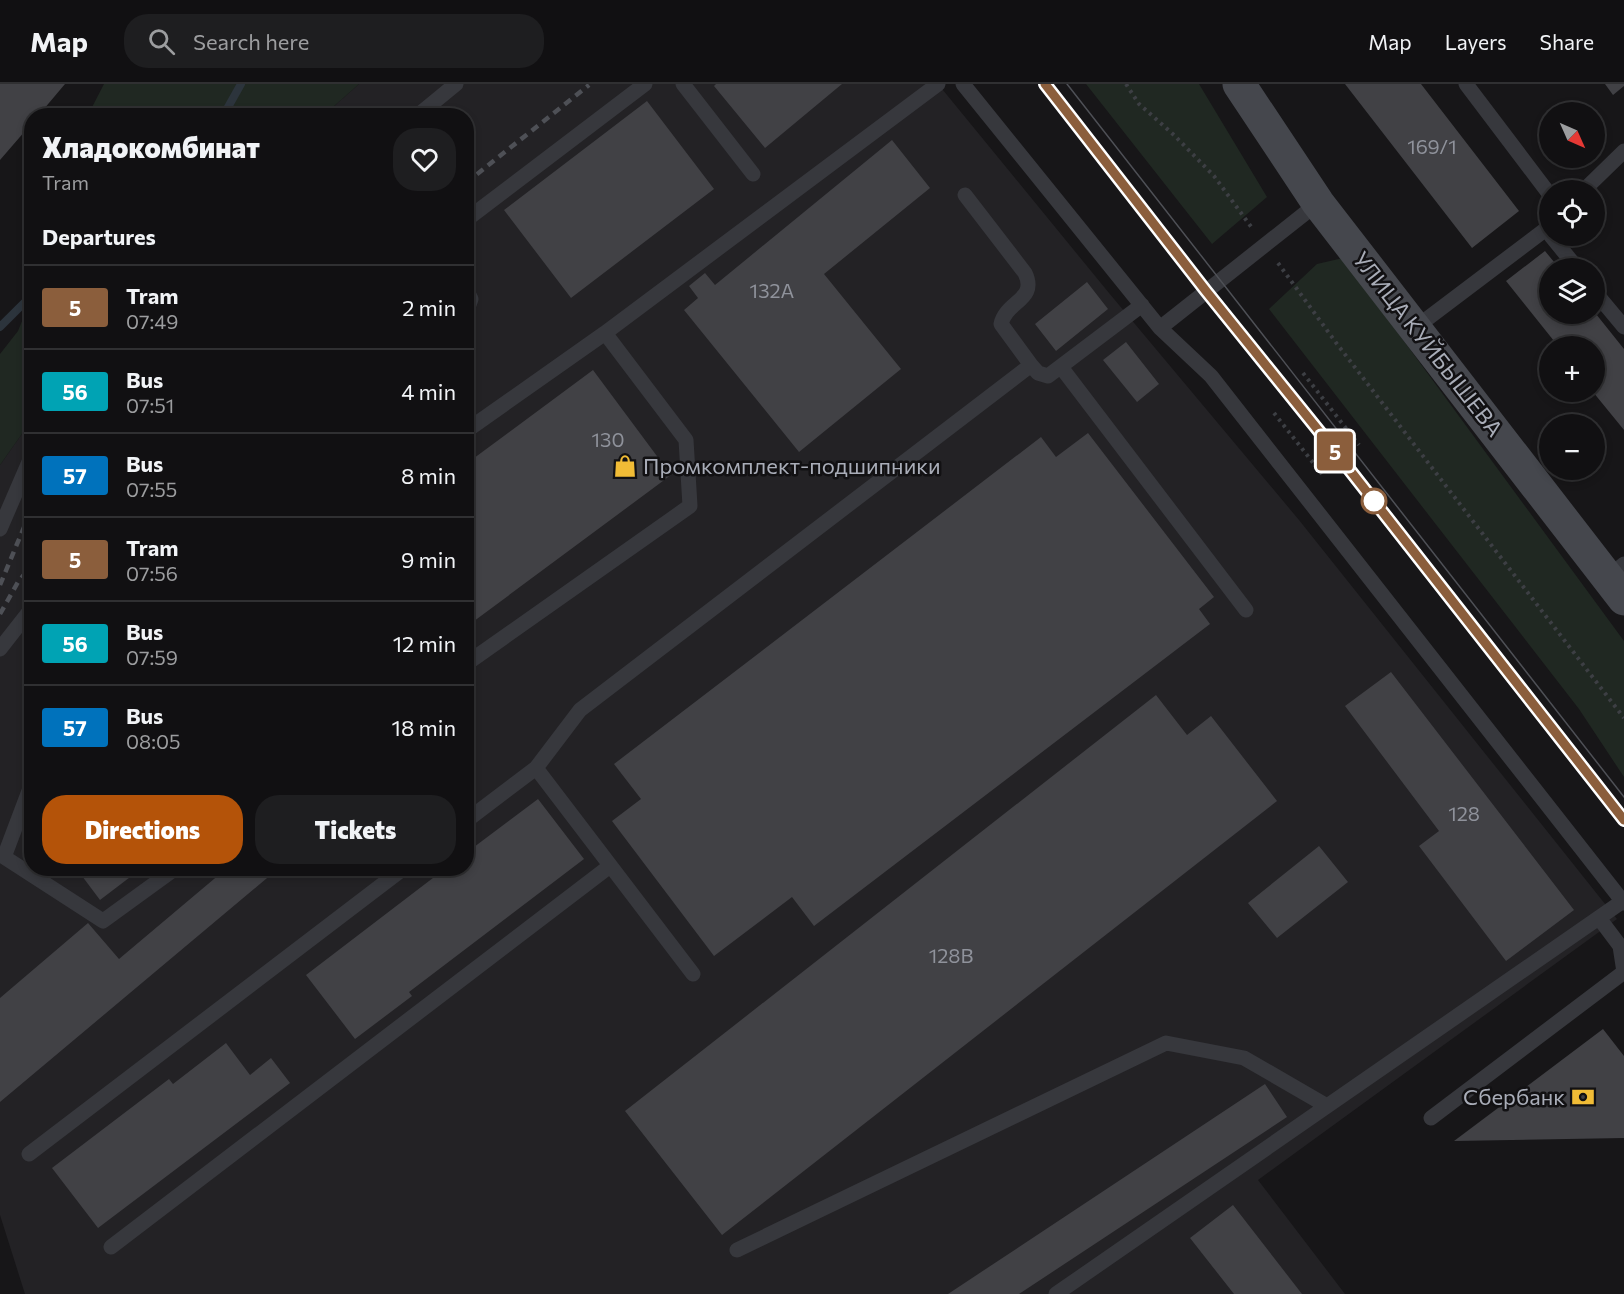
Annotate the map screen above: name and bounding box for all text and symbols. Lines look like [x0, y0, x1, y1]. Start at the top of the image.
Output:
search box [124, 14, 544, 68]
text: Map [30, 24, 88, 58]
icon: search [145, 25, 178, 58]
text: Search here [193, 28, 309, 55]
text: Map [1368, 29, 1412, 54]
text: Layers [1445, 29, 1507, 54]
text: Share [1540, 29, 1594, 54]
north arrow [1539, 102, 1605, 168]
map controls [1539, 102, 1605, 480]
button: heart [393, 128, 456, 191]
text: Хладокомбинат [42, 130, 260, 164]
house number: 169/1 [1407, 134, 1457, 158]
text: Tram [42, 170, 89, 194]
button: locate [1539, 180, 1605, 246]
text: Departures [42, 223, 156, 250]
street label: УЛИЦА КУЙБЫШЕВА [1348, 246, 1509, 442]
button: layers [1539, 258, 1605, 324]
house number: 132А [750, 278, 795, 302]
text: Tram [126, 282, 178, 309]
text: 2 min [402, 294, 456, 321]
text: 5 [69, 295, 81, 320]
text: 07:49 [126, 309, 178, 333]
button: + [1539, 336, 1605, 402]
text: Bus [126, 366, 163, 393]
text: 4 min [401, 378, 456, 405]
text: 56 [62, 379, 88, 404]
text: 07:51 [126, 393, 174, 417]
button: − [1539, 414, 1605, 480]
house number: 130 [591, 427, 625, 451]
line badge: 5 [1316, 432, 1354, 470]
text: 5 [1329, 439, 1341, 464]
text: Bus [126, 450, 163, 477]
place label: Промкомплект-подшипники [643, 452, 941, 479]
shop icon: Промкомплект-подшипники [612, 453, 638, 479]
text: 8 min [401, 462, 456, 489]
text: 57 [63, 463, 87, 488]
text: 07:55 [126, 477, 177, 501]
unlabelled marker [1361, 488, 1387, 514]
text: Tram [126, 534, 178, 561]
text: 9 min [401, 546, 456, 573]
text: 5 [69, 547, 81, 572]
text: 07:56 [126, 561, 178, 585]
text: Bus [126, 618, 163, 645]
text: 12 min [393, 630, 456, 657]
text: 56 [62, 631, 88, 656]
text: 07:59 [126, 645, 178, 669]
text: Bus [126, 702, 163, 729]
text: 18 min [392, 714, 456, 741]
text: 57 [63, 715, 87, 740]
text: 08:05 [126, 729, 180, 753]
button: Directions [42, 795, 243, 864]
button: Tickets [255, 795, 456, 864]
house number: 128 [1448, 801, 1480, 825]
house number: 128В [929, 943, 973, 967]
place label: Сбербанк [1463, 1083, 1565, 1110]
bank icon: Сбербанк [1570, 1084, 1596, 1110]

